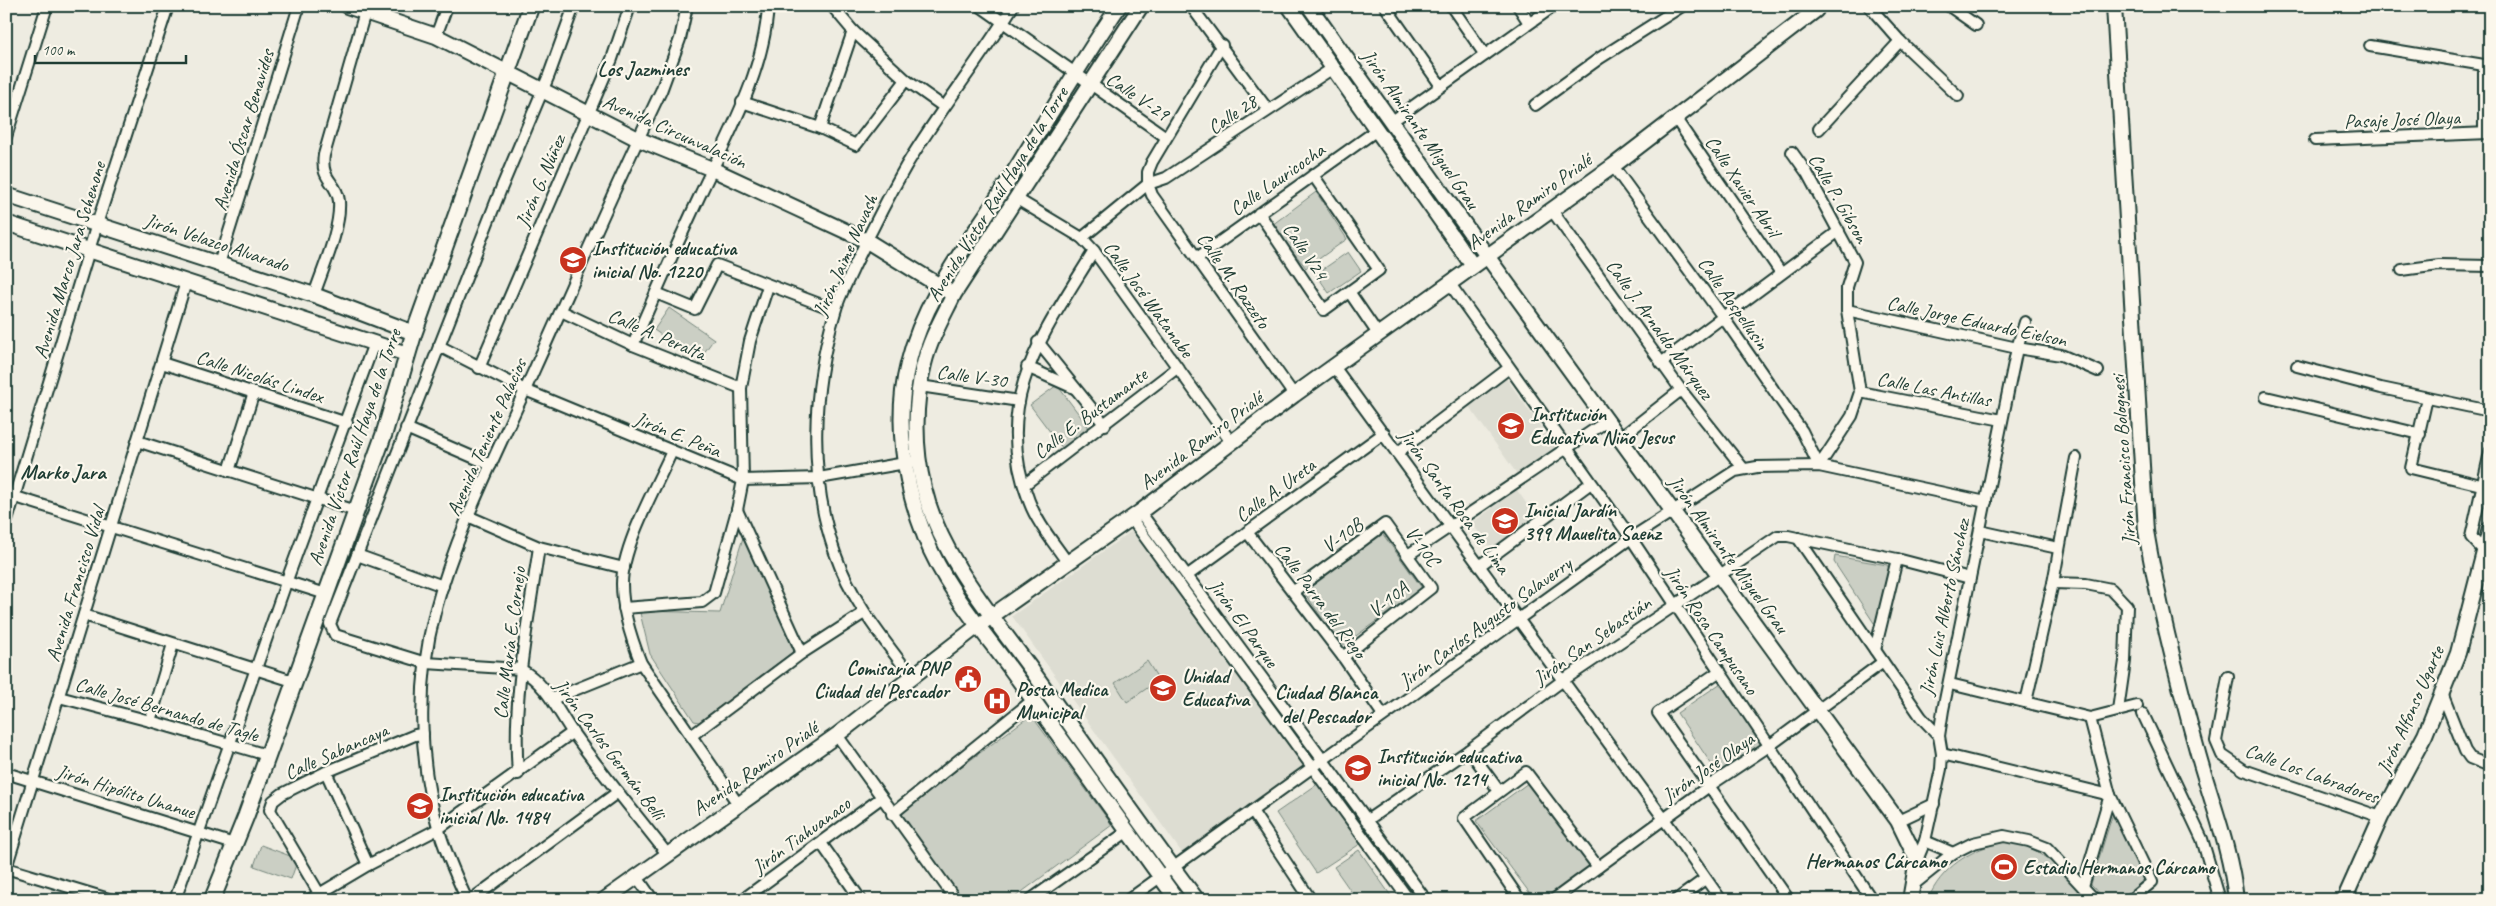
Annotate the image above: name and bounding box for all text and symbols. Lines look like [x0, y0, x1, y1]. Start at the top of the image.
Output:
scale bar [35, 32, 186, 64]
text: 100 m [42, 41, 76, 60]
street label: Jirón Almirante Miguel Grau [1355, 44, 1486, 215]
street label: Avenida Óscar Benavides [207, 45, 280, 214]
district label: Los Jazmines [598, 56, 691, 82]
street label: Calle V-29 [1101, 66, 1176, 128]
street label: Avenida Víctor Raúl Haya de la Torre [921, 81, 1075, 306]
street label: Calle 28 [1203, 88, 1263, 140]
street label: Avenida Circunvalación [599, 89, 751, 175]
street label: Pasaje José Olaya [2344, 105, 2462, 134]
street label: Jirón G. Núñez [509, 129, 572, 232]
street label: Calle Xavier Abril [1700, 131, 1788, 245]
street label: Calle Lauricocha [1225, 137, 1331, 221]
street label: Avenida Ramiro Prialé [1462, 146, 1599, 255]
street label: Calle P. Gibson [1803, 149, 1875, 249]
street label: Avenida Marco Jara Schenone [28, 157, 112, 362]
street label: Jirón Jaime Navash [807, 190, 884, 321]
street label: Jirón Velazco Alvarado [141, 207, 293, 278]
street label: Calle V24 [1277, 218, 1335, 286]
street label: Calle M. Razzeto [1191, 227, 1276, 334]
place label: Institución educativa inicial No. 1220 [592, 236, 738, 284]
street label: Calle José Watanabe [1098, 236, 1200, 364]
school or university icon: Institución educativa inicial No. 1220 [558, 245, 588, 275]
street label: Calle Aospellusin [1692, 252, 1775, 355]
street label: Calle J. Arnaldo Márquez [1600, 254, 1720, 406]
street label: Calle Jorge Eduardo Eielson [1885, 290, 2070, 353]
street label: Calle A. Peralta [604, 303, 711, 367]
street label: Avenida Víctor Raúl Haya de la Torre [302, 324, 407, 569]
street label: Calle Nicolás Lindex [193, 344, 329, 409]
street label: Avenida Teniente Palacios [441, 353, 533, 520]
street label: Calle V-30 [935, 359, 1011, 394]
street label: Calle E. Bustamante [1028, 361, 1153, 464]
street label: Calle Las Antillas [1875, 366, 1995, 413]
street label: Jirón Francisco Bolognesi [2105, 372, 2142, 547]
street label: Avenida Ramiro Prialé [1135, 384, 1271, 495]
place label: Institución Educativa Niño Jesus [1530, 402, 1676, 450]
street label: Jirón E. Peña [630, 406, 726, 464]
school or university icon: Institución Educativa Niño Jesus [1496, 411, 1526, 441]
street label: Jirón Santa Rosa de Lima [1393, 423, 1516, 580]
street label: Calle A. Ureta [1230, 452, 1322, 528]
district label: Marko Jara [20, 459, 107, 485]
street label: Jirón Almirante Miguel Grau [1662, 470, 1795, 640]
place label: Inicial Jardín 399 Mauelita Saenz [1524, 498, 1663, 546]
street label: Avenida Francisco Vidal [40, 500, 112, 664]
school or university icon: Inicial Jardín 399 Mauelita Saenz [1490, 506, 1520, 536]
street label: V-10B [1317, 511, 1369, 559]
street label: Jirón Luis Alberto Sánchez [1913, 514, 1976, 698]
street label: V-10C [1400, 521, 1447, 573]
street label: Calle Parra del Riego [1269, 537, 1373, 665]
street label: Jirón Carlos Augusto Salaverry [1393, 550, 1578, 694]
street label: Jirón Rosa Campusano [1659, 560, 1764, 700]
street label: Calle María E. Cornejo [488, 565, 531, 721]
street label: Jirón El Parque [1203, 574, 1285, 673]
street label: V-10A [1363, 575, 1414, 623]
street label: Jirón San Sebastián [1528, 590, 1657, 691]
street label: Jirón Alfonso Ugarte [2371, 641, 2450, 779]
place label: Comisaría PNP Ciudad del Pescador [814, 656, 953, 704]
public building icon: Comisaría PNP Ciudad del Pescador [953, 664, 983, 694]
place label: Unidad Educativa [1182, 664, 1251, 712]
street label: Calle José Bernando de Tagle [72, 671, 263, 748]
street label: Jirón Carlos Germán Belli [548, 673, 672, 827]
school or university icon: Unidad Educativa [1148, 673, 1178, 703]
place label: Posta Medica Municipal [1016, 677, 1109, 725]
district label: Ciudad Blanca del Pescador [1275, 679, 1379, 729]
hospital icon: Posta Medica Municipal [982, 686, 1012, 716]
street label: Avenida Ramiro Prialé [687, 714, 826, 821]
street label: Calle Sabancaya [281, 717, 393, 785]
street label: Jirón José Olaya [1657, 725, 1761, 809]
street label: Calle Los Labradores [2242, 738, 2384, 810]
place label: Institución educativa inicial No. 1214 [1377, 744, 1523, 792]
school or university icon: Institución educativa inicial No. 1214 [1343, 753, 1373, 783]
street label: Jirón Hipólito Unanue [53, 758, 199, 825]
place label: Institución educativa inicial No. 1484 [439, 782, 585, 830]
school or university icon: Institución educativa inicial No. 1484 [405, 791, 435, 821]
street label: Jirón Tiahuanaco [746, 791, 856, 880]
district label: Hermanos Cárcamo [1806, 848, 1949, 874]
sports icon: Estadio Hermanos Cárcamo [1989, 852, 2019, 882]
place label: Estadio Hermanos Cárcamo [2023, 855, 2216, 880]

